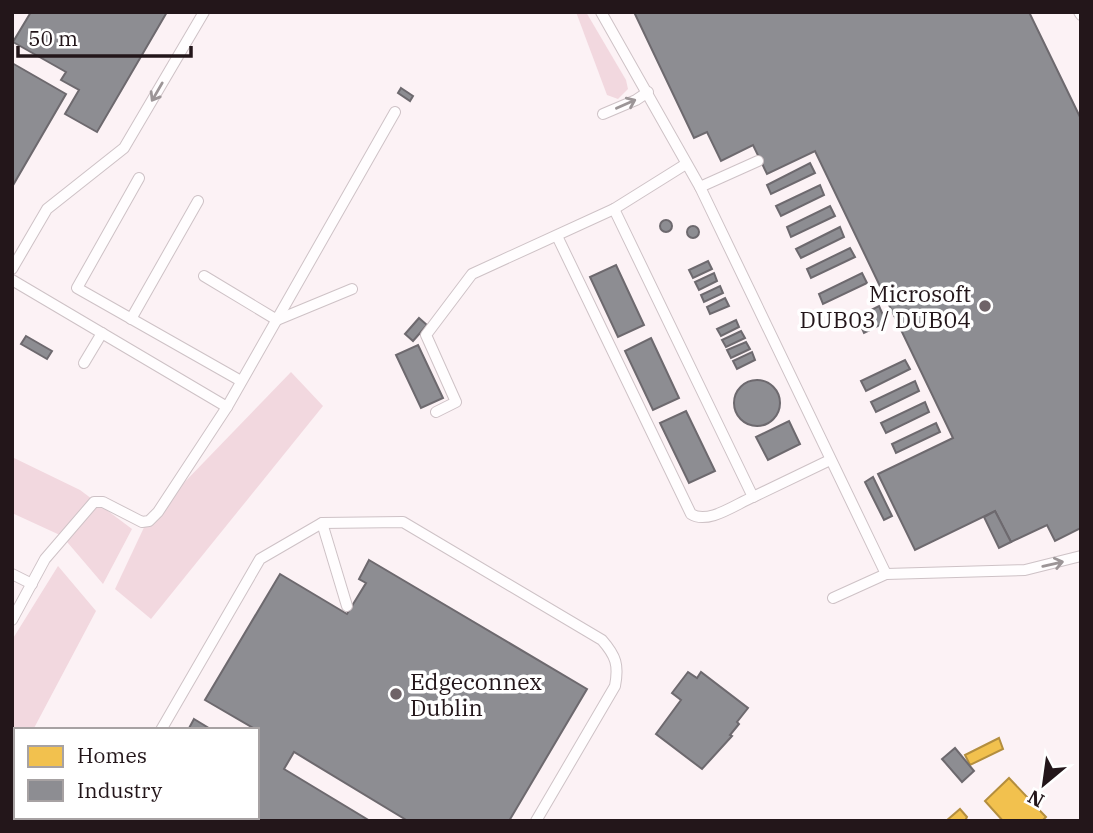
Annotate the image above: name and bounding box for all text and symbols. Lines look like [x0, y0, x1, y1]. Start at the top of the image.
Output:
scale bar [18, 14, 191, 58]
text: 50 m [28, 24, 78, 52]
one-way arrow [150, 82, 164, 102]
one-way arrow [615, 97, 636, 110]
place label: Microsoft DUB03 / DUB04 [800, 278, 971, 334]
marker: Microsoft DUB03 / DUB04 [977, 298, 993, 314]
one-way arrow [1041, 556, 1064, 570]
place label: Edgeconnex Dublin [410, 666, 542, 722]
marker: Edgeconnex Dublin [388, 686, 404, 702]
legend [14, 728, 259, 819]
text: Homes [77, 741, 147, 769]
north arrow [1009, 749, 1079, 819]
text: Industry [77, 776, 163, 804]
text: N [1023, 785, 1048, 813]

